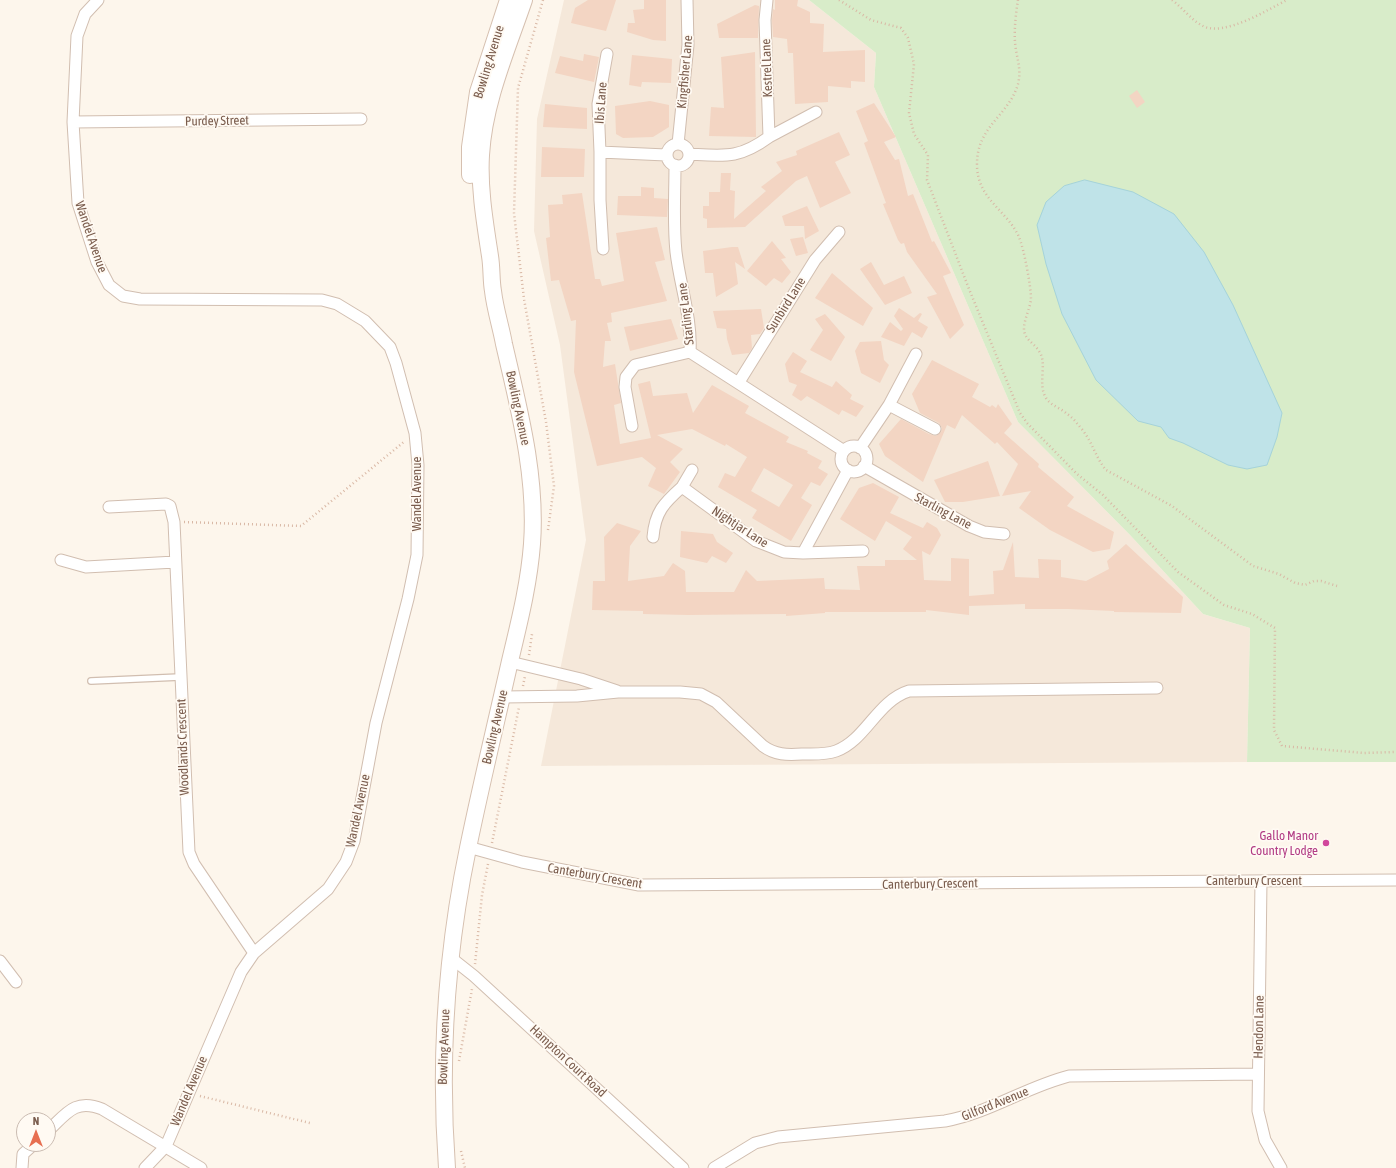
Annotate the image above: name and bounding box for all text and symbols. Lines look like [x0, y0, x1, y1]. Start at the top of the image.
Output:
street label: Bowling Avenue [470, 23, 508, 101]
street label: Kingfisher Lane [674, 35, 696, 109]
street label: Kestrel Lane [758, 38, 776, 98]
street label: Ibis Lane [592, 81, 610, 125]
street label: Purdey Street [185, 113, 249, 129]
street label: Wandel Avenue [71, 199, 111, 275]
street label: Sunbird Lane [763, 274, 809, 336]
street label: Starling Lane [674, 282, 698, 346]
street label: Bowling Avenue [502, 369, 534, 447]
street label: Wandel Avenue [409, 457, 425, 531]
street label: Starling Lane [912, 489, 974, 533]
street label: Nightjar Lane [709, 503, 771, 551]
street label: Bowling Avenue [479, 688, 511, 766]
street label: Woodlands Crescent [174, 698, 192, 796]
street label: Wandel Avenue [343, 773, 373, 849]
place label: Gallo Manor Country Lodge [1250, 828, 1318, 859]
marker: Gallo Manor Country Lodge [1321, 838, 1331, 848]
street label: Canterbury Crescent [546, 860, 644, 892]
street label: Canterbury Crescent [1206, 873, 1302, 889]
street label: Canterbury Crescent [882, 875, 978, 893]
street label: Hendon Lane [1251, 995, 1267, 1059]
street label: Bowling Avenue [435, 1009, 453, 1085]
street label: Hampton Court Road [526, 1021, 610, 1101]
street label: Wandel Avenue [167, 1054, 211, 1128]
street label: Gilford Avenue [959, 1084, 1031, 1124]
north arrow [16, 1112, 56, 1152]
text: N [33, 1115, 39, 1127]

